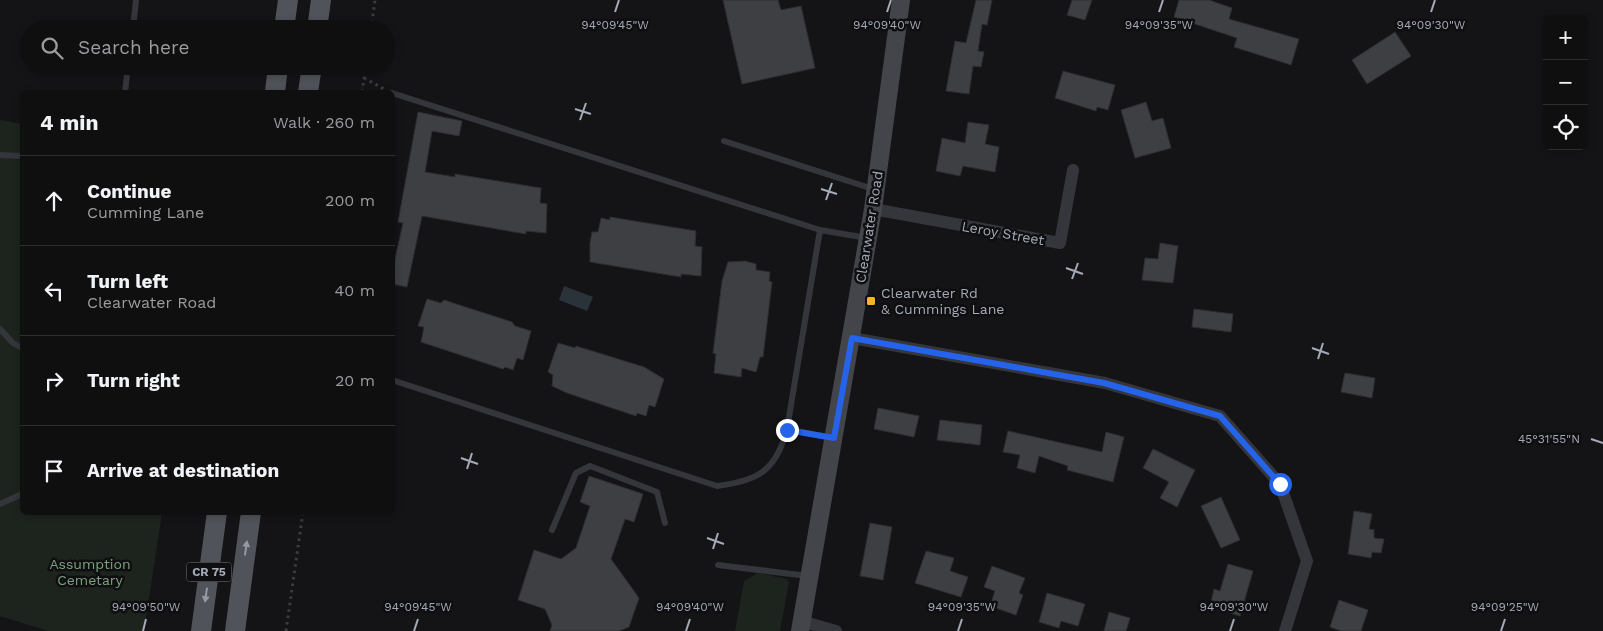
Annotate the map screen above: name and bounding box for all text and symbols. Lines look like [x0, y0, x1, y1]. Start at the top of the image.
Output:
map controls [1543, 15, 1588, 150]
button: + [1543, 15, 1588, 60]
text: 94°09'45"W [581, 18, 649, 32]
text: 94°09'40"W [853, 18, 921, 32]
text: 94°09'35"W [1125, 18, 1194, 32]
text: 94°09'30"W [1397, 18, 1466, 32]
search box [20, 20, 395, 75]
icon: search [38, 34, 66, 62]
text: Search here [78, 36, 189, 59]
button: − [1543, 60, 1588, 105]
button: locate [1543, 105, 1588, 150]
text: 4 min [40, 110, 98, 135]
text: Walk · 260 m [273, 113, 375, 132]
street label: Clearwater Road [852, 170, 886, 284]
text: Continue [87, 180, 171, 203]
icon: ahead [40, 187, 68, 215]
text: 200 m [325, 191, 375, 210]
text: Cumming Lane [87, 203, 204, 222]
street label: Leroy Street [960, 218, 1046, 248]
text: Turn left [87, 270, 168, 293]
icon: left [40, 277, 68, 305]
text: 40 m [335, 281, 375, 300]
place label: Clearwater Rd & Cummings Lane [881, 285, 1004, 317]
text: Clearwater Road [87, 293, 216, 312]
marker: Clearwater Rd & Cummings Lane [865, 295, 877, 307]
icon: right [40, 367, 68, 395]
text: Turn right [87, 369, 180, 392]
text: 20 m [335, 371, 375, 390]
route end [776, 419, 799, 442]
text: 45°31'55"N [1518, 432, 1580, 446]
icon: arrive [40, 457, 68, 485]
text: Arrive at destination [87, 459, 279, 482]
route start [1269, 473, 1292, 496]
one-way arrow [243, 540, 251, 556]
park label: Assumption Cemetary [49, 556, 131, 588]
road number: CR 75 [186, 562, 232, 582]
one-way arrow [202, 588, 210, 604]
text: 94°09'50"W [112, 600, 181, 614]
text: 94°09'45"W [384, 600, 452, 614]
text: 94°09'40"W [656, 600, 724, 614]
text: 94°09'35"W [928, 600, 997, 614]
text: 94°09'30"W [1200, 600, 1269, 614]
text: 94°09'25"W [1471, 600, 1540, 614]

